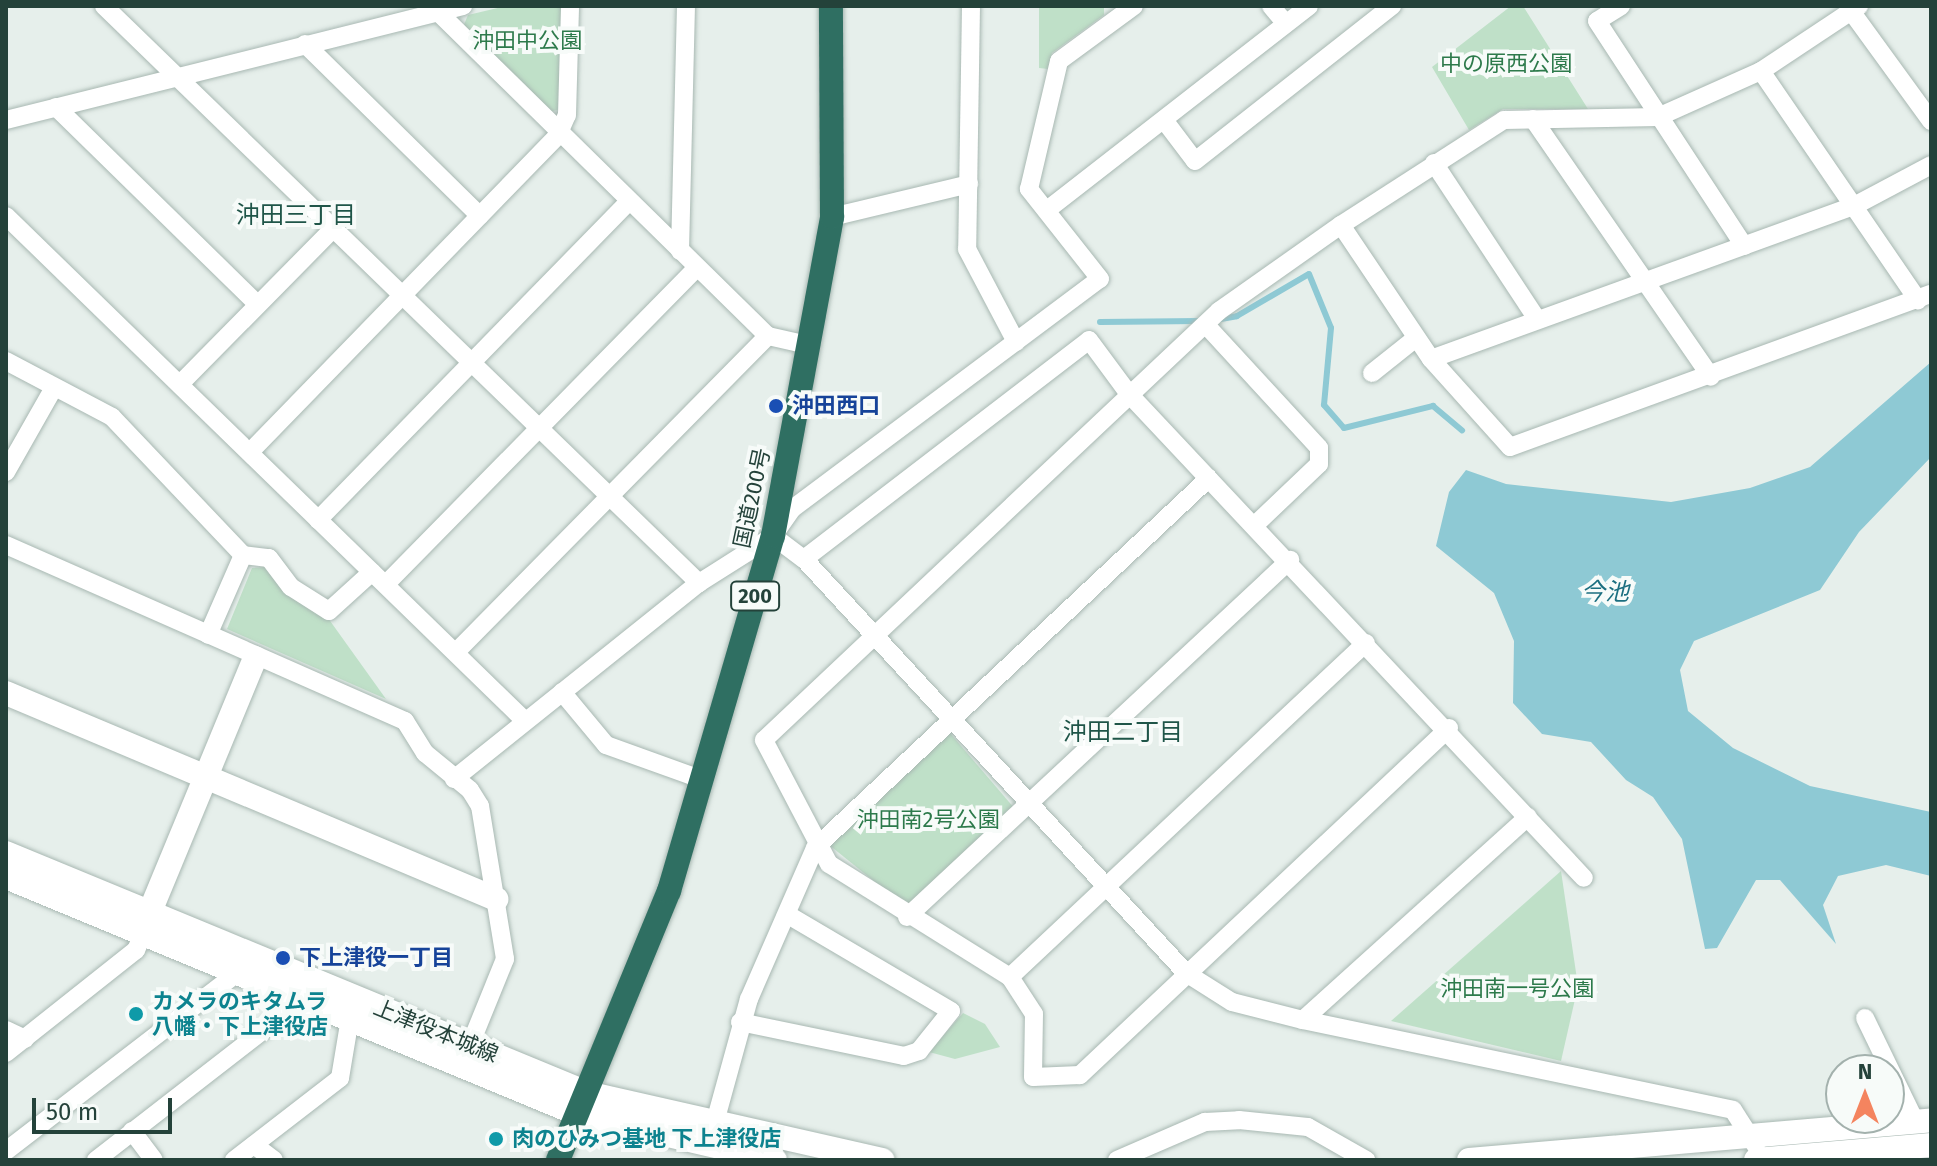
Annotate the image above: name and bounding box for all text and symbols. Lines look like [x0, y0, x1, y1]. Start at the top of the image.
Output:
park label: 沖田中公園 [472, 28, 582, 54]
park label: 中の原西公園 [1440, 51, 1572, 77]
district label: 沖田三丁目 [236, 202, 356, 230]
place label: 沖田西口 [792, 393, 880, 419]
marker: 沖田西口 [767, 397, 785, 415]
street label: 国道200号 [729, 446, 775, 550]
water label: 今池 [1581, 579, 1629, 607]
road number: 200 [729, 580, 781, 612]
district label: 沖田二丁目 [1063, 719, 1183, 747]
park label: 沖田南2号公園 [857, 807, 999, 833]
place label: 下上津役一丁目 [299, 945, 453, 971]
marker: 下上津役一丁目 [274, 949, 292, 967]
park label: 沖田南一号公園 [1440, 976, 1594, 1002]
place label: カメラのキタムラ 八幡・下上津役店 [152, 988, 328, 1040]
street label: 上津役本城線 [370, 994, 502, 1068]
marker: カメラのキタムラ 八幡・下上津役店 [127, 1005, 145, 1023]
north arrow [1825, 1054, 1905, 1134]
text: N [1858, 1058, 1872, 1085]
scale bar [36, 1082, 176, 1132]
text: 50 m [46, 1098, 98, 1126]
place label: 肉のひみつ基地 下上津役店 [512, 1126, 781, 1152]
marker: 肉のひみつ基地 下上津役店 [487, 1130, 505, 1148]

